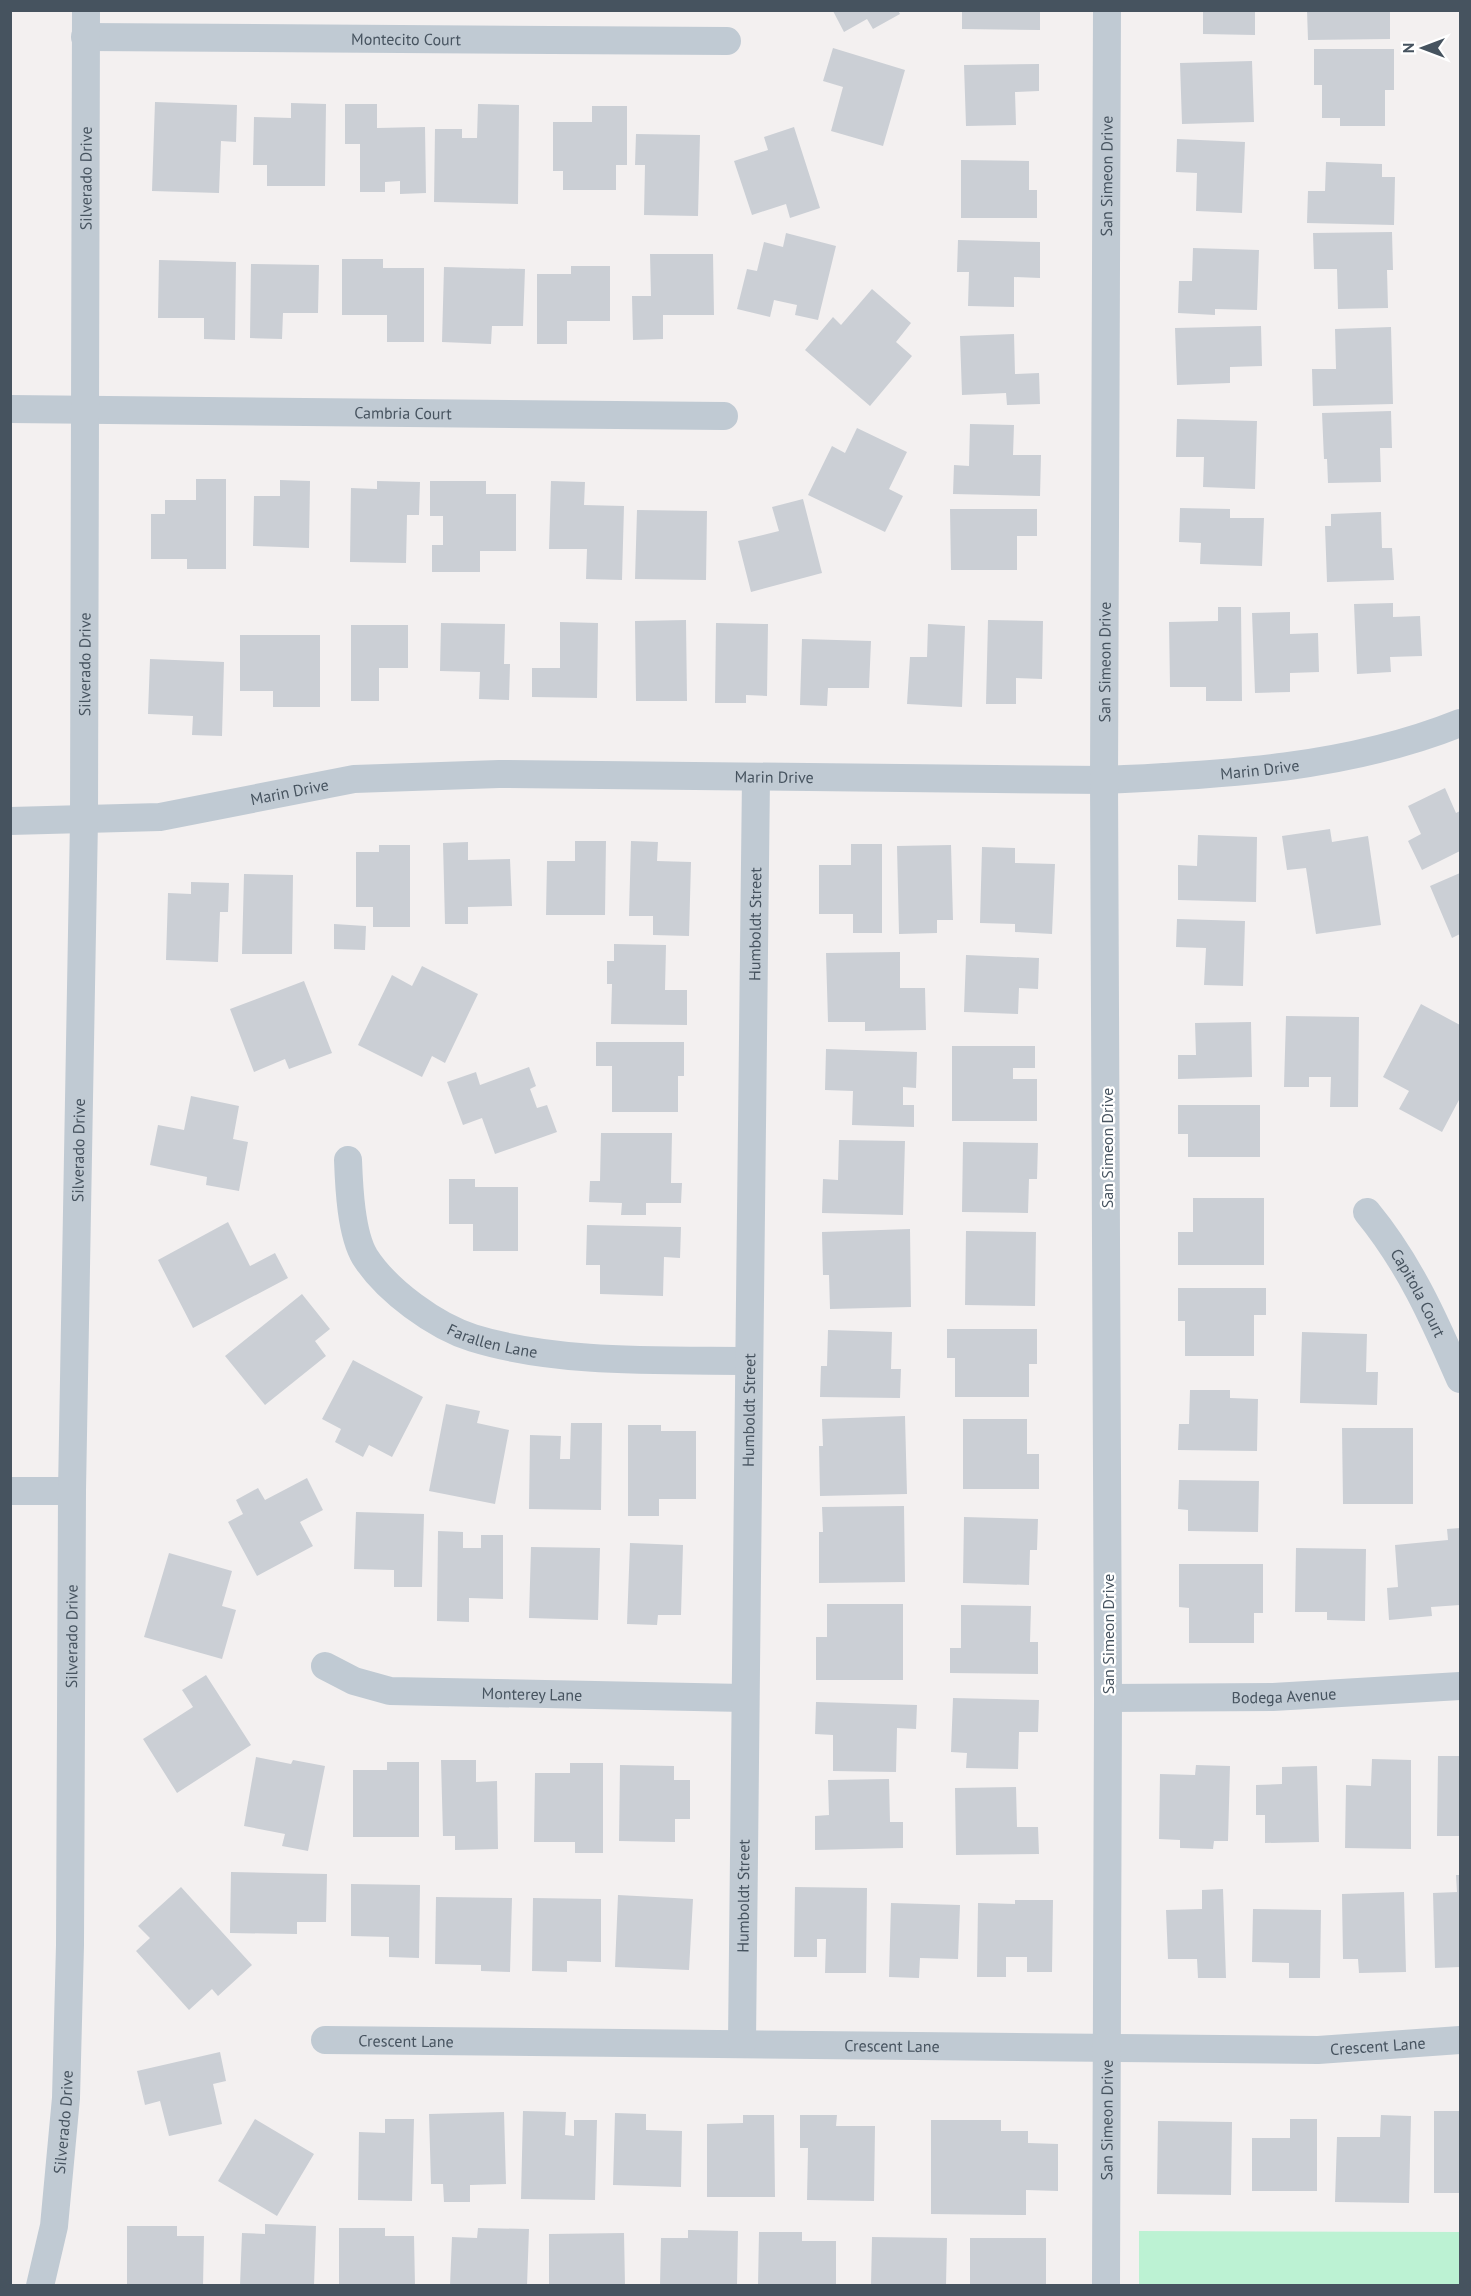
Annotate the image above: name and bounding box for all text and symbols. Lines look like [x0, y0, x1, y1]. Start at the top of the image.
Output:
north arrow [1393, 18, 1453, 78]
street label: Montecito Court [351, 29, 462, 49]
text: N [1398, 43, 1418, 53]
street label: San Simeon Drive [1096, 116, 1117, 236]
street label: Silverado Drive [75, 126, 96, 230]
street label: Cambria Court [354, 402, 452, 423]
street label: San Simeon Drive [1094, 602, 1115, 722]
street label: Silverado Drive [74, 612, 95, 716]
street label: Marin Drive [1219, 755, 1301, 783]
street label: Marin Drive [734, 766, 814, 787]
street label: Marin Drive [249, 774, 330, 809]
street label: Humboldt Street [744, 867, 765, 981]
street label: San Simeon Drive [1097, 1088, 1117, 1208]
street label: Silverado Drive [67, 1098, 89, 1202]
street label: Capitola Court [1386, 1245, 1450, 1341]
street label: Farallen Lane [444, 1319, 539, 1362]
street label: Humboldt Street [738, 1353, 759, 1467]
street label: San Simeon Drive [1098, 1574, 1118, 1694]
street label: Silverado Drive [61, 1584, 82, 1688]
street label: Monterey Lane [481, 1683, 582, 1705]
street label: Bodega Avenue [1232, 1683, 1337, 1707]
street label: Humboldt Street [733, 1839, 753, 1953]
street label: Crescent Lane [358, 2030, 454, 2051]
street label: Crescent Lane [1329, 2032, 1426, 2059]
street label: Crescent Lane [844, 2035, 940, 2056]
street label: San Simeon Drive [1096, 2060, 1117, 2180]
street label: Silverado Drive [49, 2070, 77, 2175]

